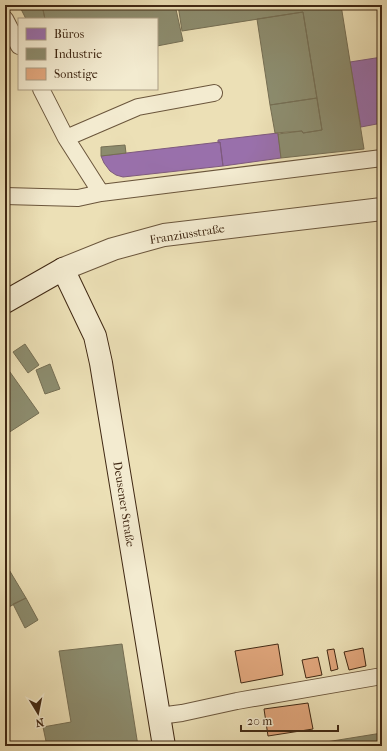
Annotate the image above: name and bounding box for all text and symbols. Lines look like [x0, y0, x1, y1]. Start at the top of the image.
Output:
legend [18, 18, 158, 90]
text: Büros [54, 27, 85, 41]
text: Industrie [54, 47, 102, 61]
text: Sonstige [54, 67, 98, 81]
street label: Franziusstraße [148, 221, 226, 247]
street label: Deusener Straße [110, 460, 138, 548]
north arrow [18, 693, 58, 733]
scale bar [241, 707, 338, 733]
text: 20 m [247, 714, 272, 728]
text: N [34, 715, 45, 730]

